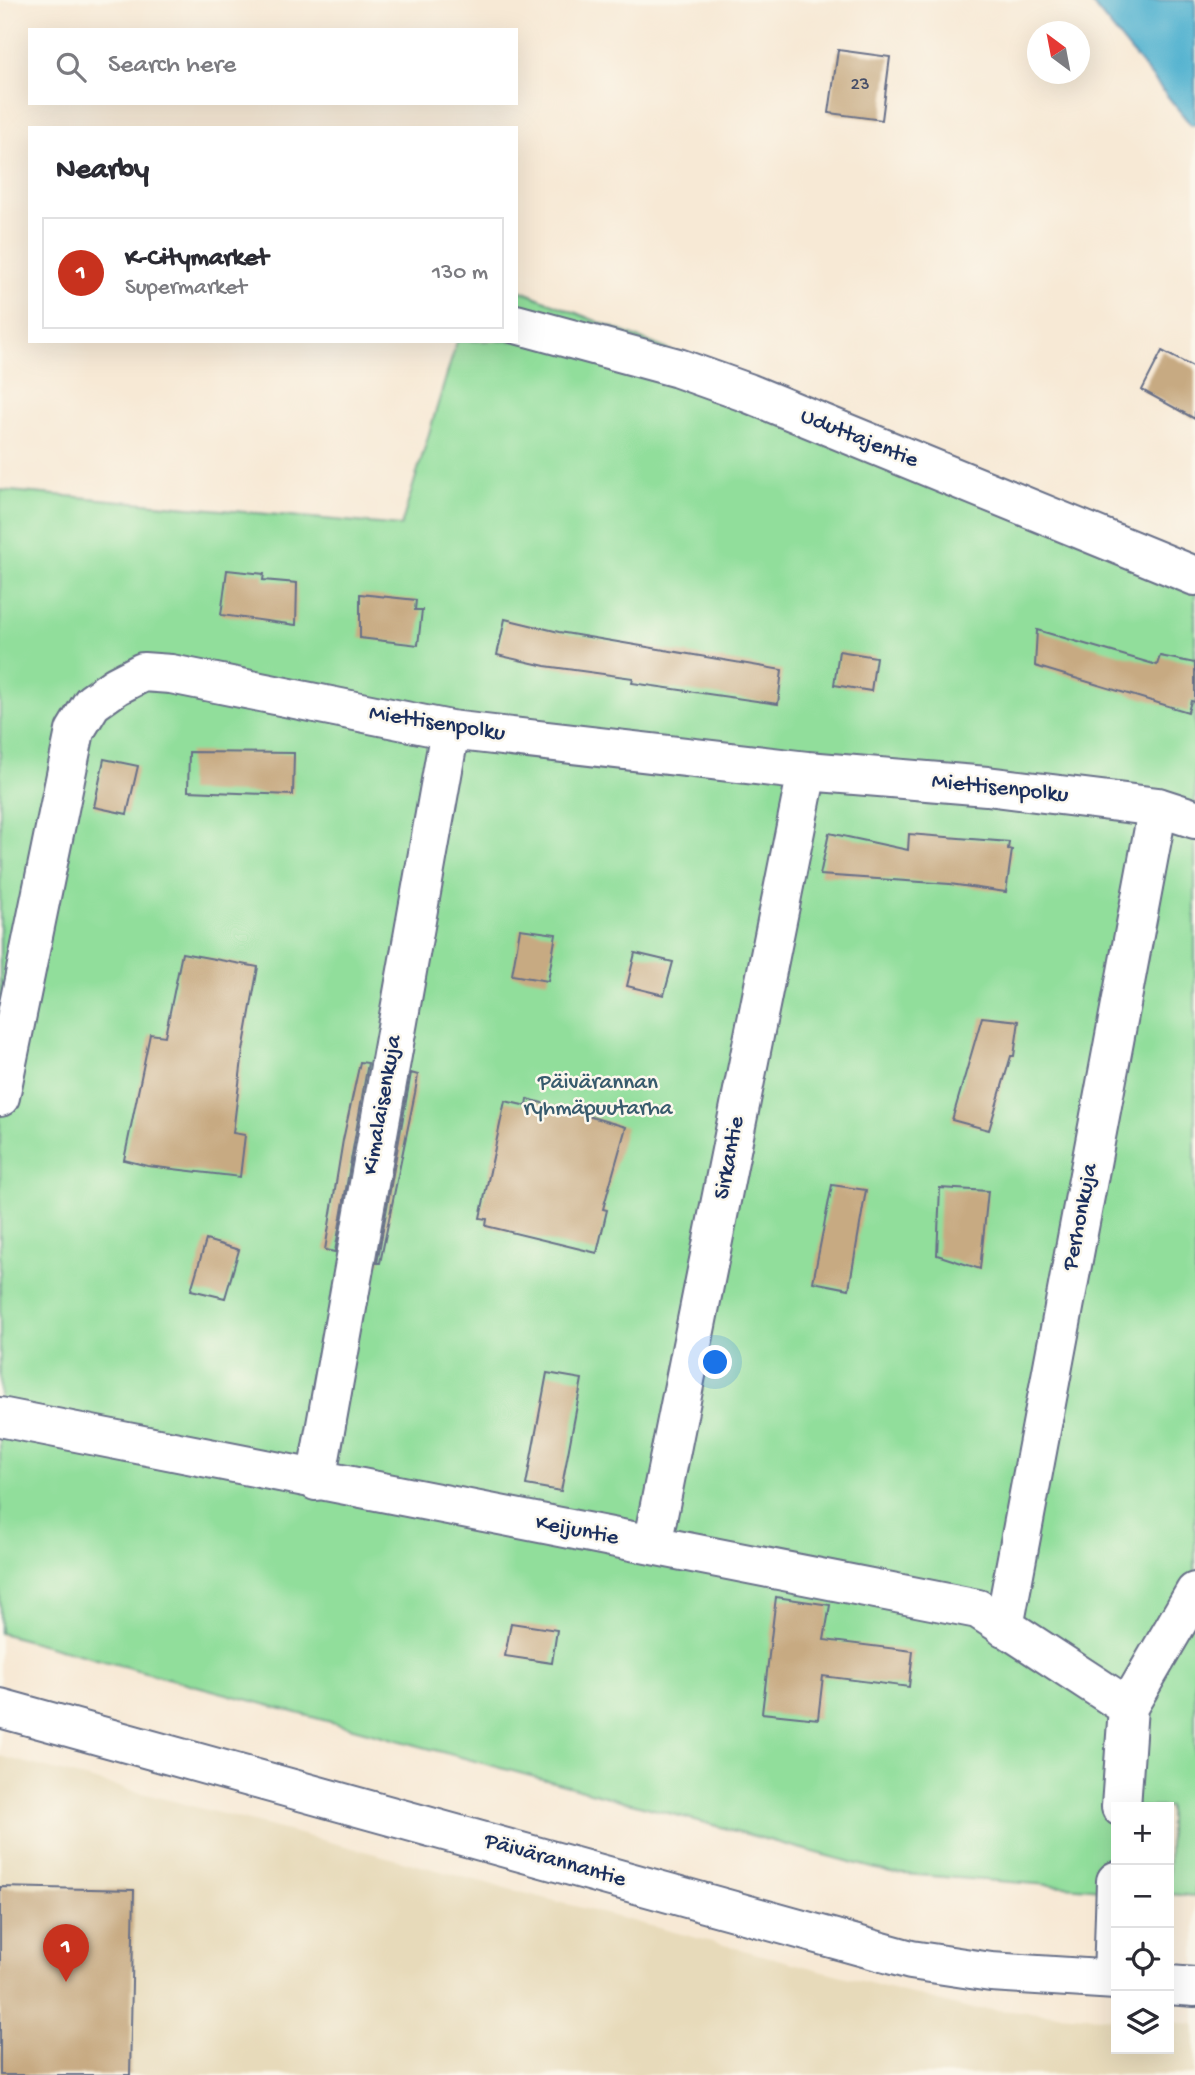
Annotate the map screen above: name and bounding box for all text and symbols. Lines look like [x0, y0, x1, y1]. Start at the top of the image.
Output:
north arrow [1027, 21, 1090, 84]
search box [28, 28, 518, 105]
icon: search [52, 48, 90, 86]
text: Search here [108, 51, 236, 82]
house number: 23 [850, 74, 870, 97]
text: Nearby [56, 154, 149, 189]
text: K-Citymarket [125, 244, 268, 275]
text: 1 [76, 260, 86, 287]
text: 130 m [432, 260, 488, 287]
text: Supermarket [125, 275, 247, 302]
street label: Uduttajentie [796, 403, 923, 475]
street label: Miettisenpolku [367, 700, 507, 748]
street label: Miettisenpolku [930, 768, 1070, 810]
street label: Kimalaisenkuja [357, 1032, 409, 1177]
park label: Päivärannan ryhmäpuutarha [523, 1070, 674, 1123]
street label: Sirkantie [709, 1113, 751, 1202]
street label: Perhonkuja [1057, 1160, 1105, 1274]
your location [698, 1345, 732, 1379]
street label: Keijuntie [533, 1510, 622, 1552]
map controls [1111, 1802, 1174, 2054]
button: + [1111, 1802, 1174, 1865]
street label: Päivärannantie [480, 1828, 630, 1894]
button: − [1111, 1865, 1174, 1928]
pin: 1 [43, 1924, 89, 1982]
button: locate [1111, 1928, 1174, 1991]
button: layers [1111, 1991, 1174, 2054]

